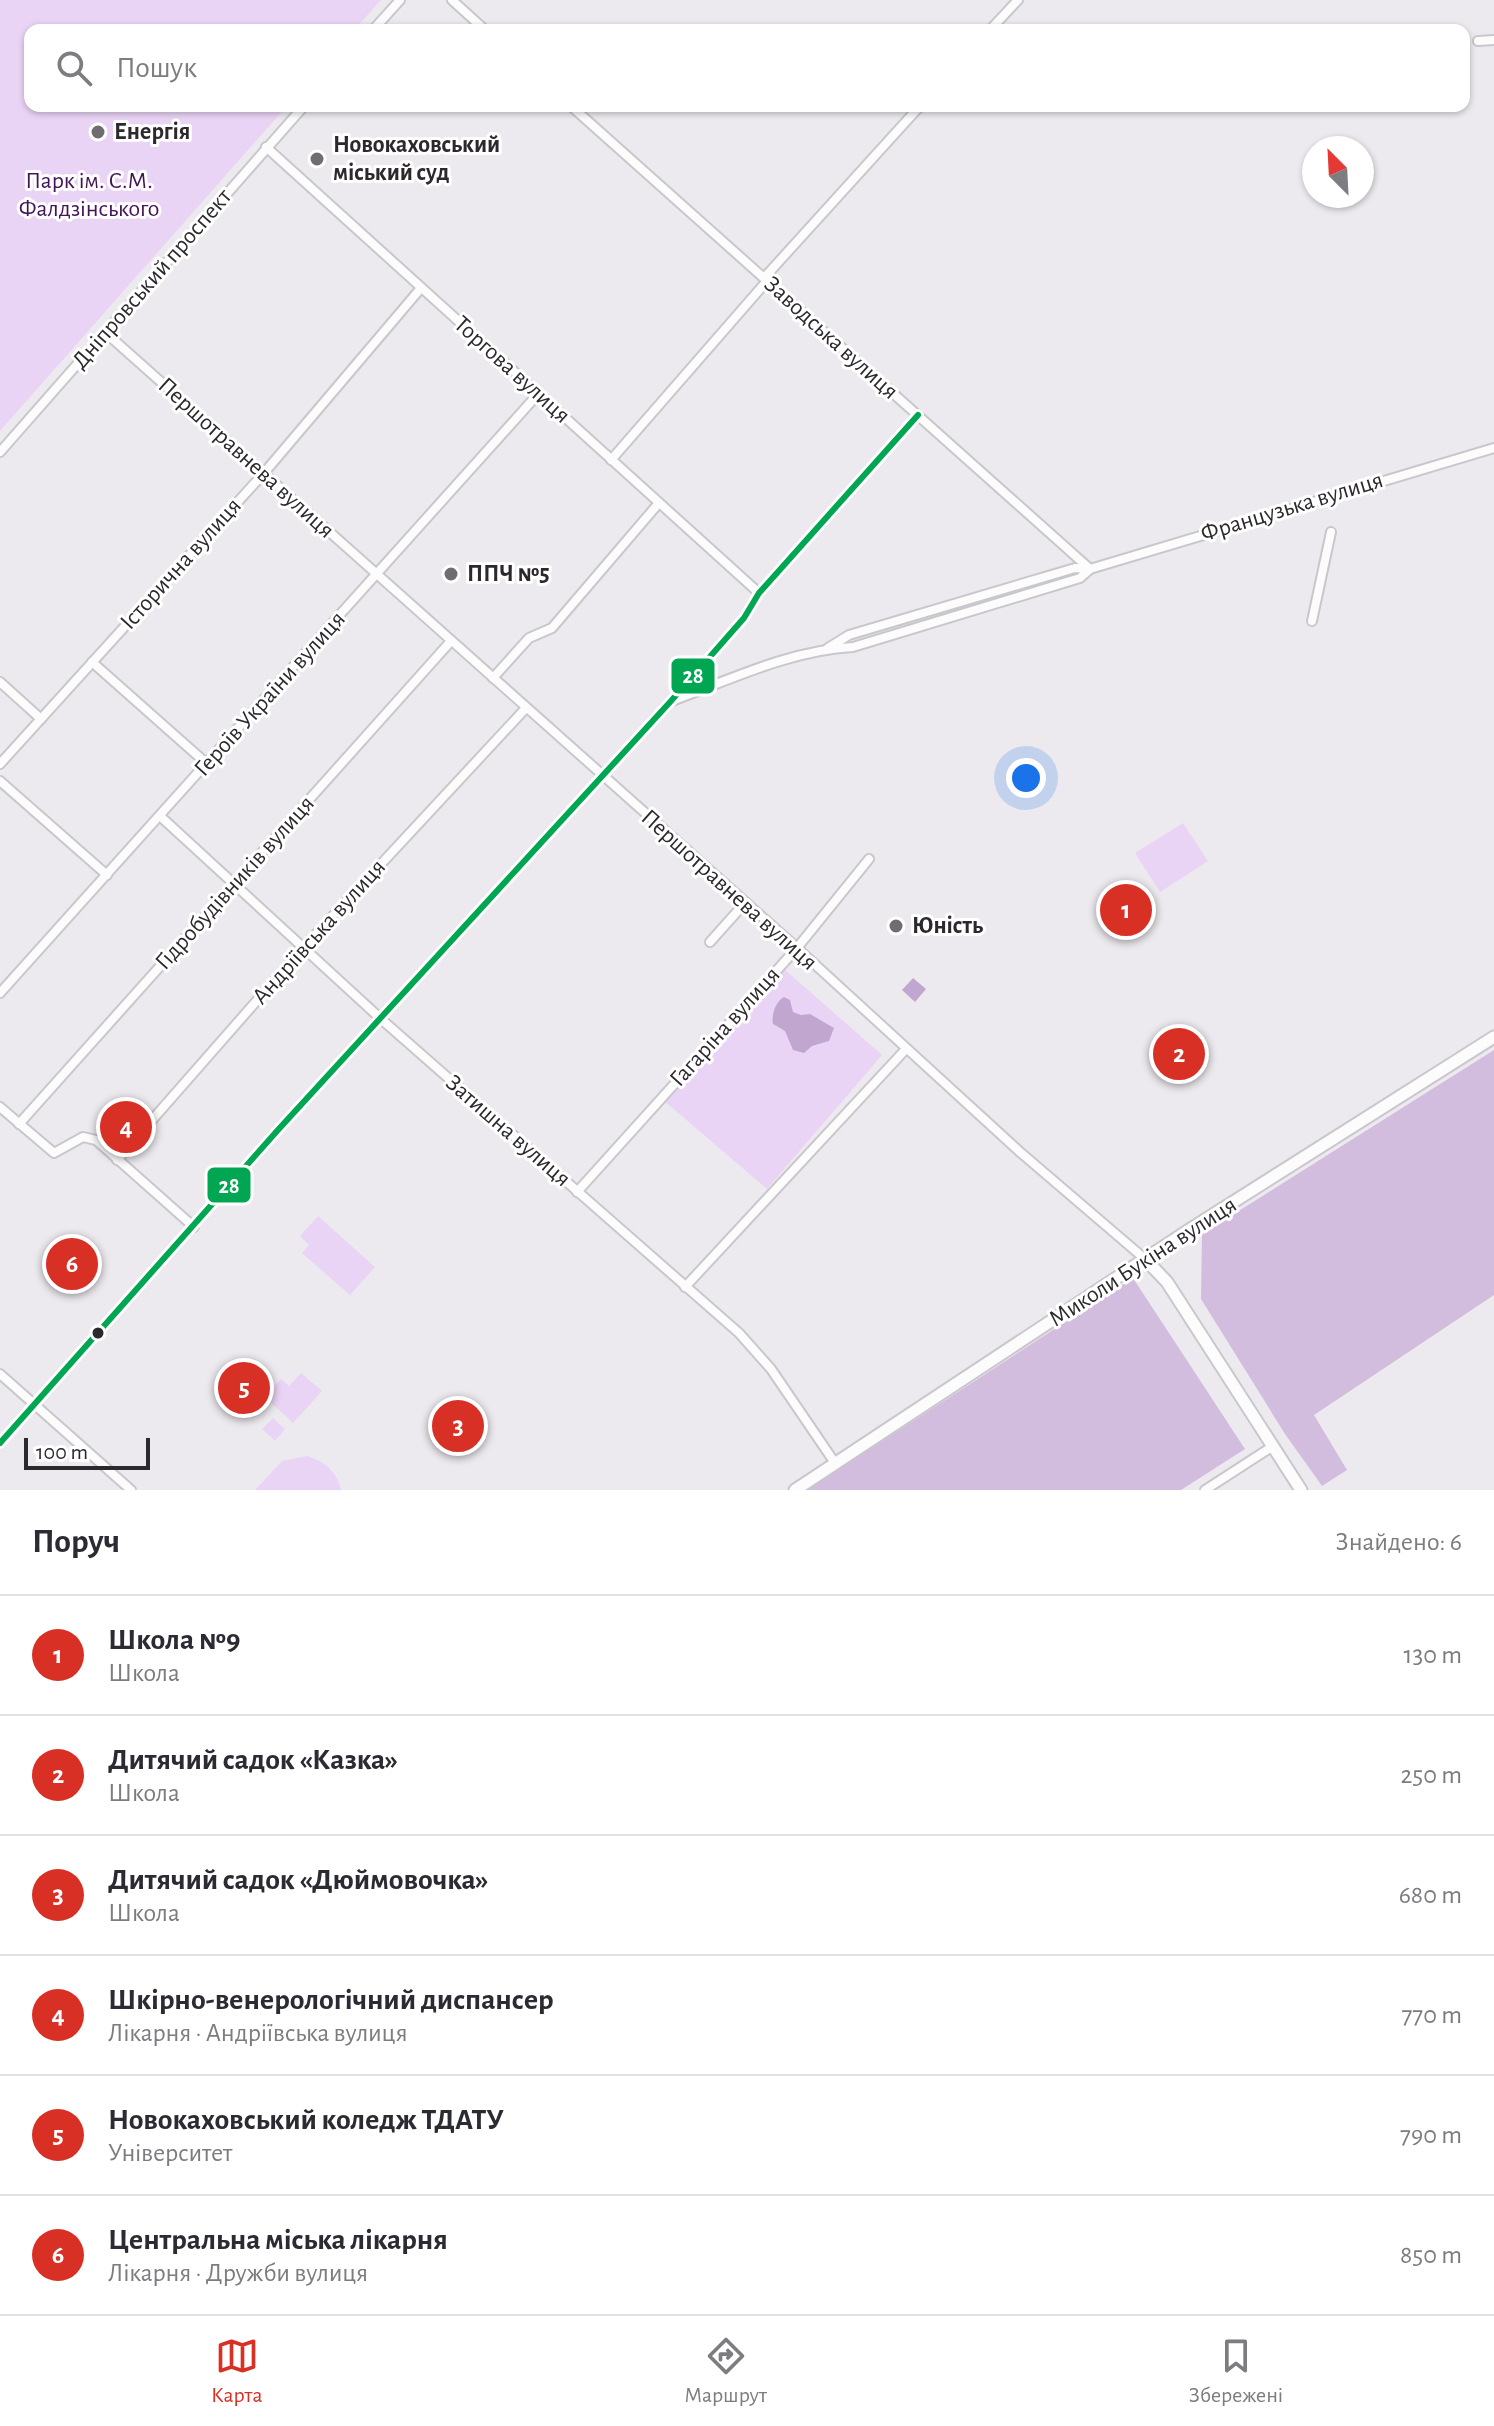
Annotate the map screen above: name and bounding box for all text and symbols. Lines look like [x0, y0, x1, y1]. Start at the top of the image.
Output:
search box [24, 24, 1470, 112]
icon: search [52, 46, 96, 90]
text: Пошук [116, 53, 197, 83]
place label: Енергія [114, 120, 190, 144]
marker: Енергія [89, 123, 107, 141]
place label: Новокаховський міський суд [333, 133, 500, 185]
north arrow [1302, 136, 1374, 208]
marker: Новокаховський міський суд [308, 150, 326, 168]
park label: Парк ім. С.М. Фалдзінського [19, 169, 159, 221]
street label: Дніпровський проспект [68, 184, 237, 373]
street label: Заводська вулиця [760, 272, 902, 404]
street label: Торгова вулиця [449, 312, 575, 428]
street label: Першотравнева вулиця [153, 373, 339, 543]
street label: Французька вулиця [1198, 468, 1386, 546]
street label: Історична вулиця [116, 494, 246, 634]
place label: ППЧ №5 [467, 562, 550, 586]
marker: ППЧ №5 [442, 565, 460, 583]
street label: Героїв України вулиця [190, 607, 350, 781]
line badge: 28 [670, 657, 716, 695]
text: 28 [682, 665, 704, 687]
your location [1006, 758, 1046, 798]
street label: Гідробудівників вулиця [151, 791, 319, 975]
street label: Першотравнева вулиця [636, 805, 822, 975]
street label: Андріївська вулиця [248, 855, 390, 1009]
pin: 1 [1100, 880, 1152, 940]
place label: Юність [912, 914, 983, 938]
marker: Юність [887, 917, 905, 935]
street label: Гагаріна вулиця [665, 963, 785, 1091]
pin: 2 [1153, 1024, 1205, 1084]
street label: Затишна вулиця [441, 1070, 575, 1192]
pin: 4 [100, 1097, 152, 1157]
line badge: 28 [206, 1166, 252, 1204]
text: 28 [218, 1175, 240, 1197]
street label: Миколи Букіна вулиця [1045, 1193, 1241, 1331]
pin: 6 [46, 1234, 98, 1294]
unlabelled marker [90, 1325, 106, 1341]
pin: 5 [218, 1358, 270, 1418]
pin: 3 [432, 1396, 484, 1456]
scale bar [24, 1434, 150, 1470]
text: 100 m [36, 1441, 88, 1463]
text: Поруч [32, 1525, 120, 1559]
text: Знайдено: 6 [1335, 1529, 1462, 1555]
text: Школа №9 [108, 1625, 240, 1655]
text: 1 [53, 1642, 63, 1668]
text: 130 m [1404, 1642, 1462, 1668]
text: Школа [108, 1660, 180, 1686]
text: Дитячий садок «Казка» [108, 1745, 398, 1775]
text: 2 [52, 1762, 64, 1788]
text: 250 m [1400, 1762, 1462, 1788]
text: Школа [108, 1780, 180, 1806]
text: Дитячий садок «Дюймовочка» [108, 1865, 489, 1895]
text: 3 [52, 1882, 64, 1908]
text: 680 m [1399, 1882, 1462, 1908]
text: Школа [108, 1900, 180, 1926]
text: Шкірно-венерологічний диспансер [108, 1985, 554, 2015]
text: 4 [51, 2002, 65, 2028]
text: 770 m [1401, 2002, 1462, 2028]
text: Лікарня · Андріївська вулиця [108, 2020, 408, 2046]
text: Новокаховський коледж ТДАТУ [108, 2105, 504, 2135]
text: 5 [52, 2122, 64, 2148]
text: 790 m [1400, 2122, 1462, 2148]
text: Університет [108, 2140, 232, 2166]
text: Центральна міська лікарня [108, 2225, 448, 2255]
text: 6 [52, 2242, 64, 2268]
text: 850 m [1400, 2242, 1462, 2268]
text: Лікарня · Дружби вулиця [108, 2260, 368, 2286]
tab: Карта [211, 2334, 262, 2408]
tab: Маршрут [684, 2334, 767, 2408]
tab: Збережені [1189, 2334, 1283, 2408]

